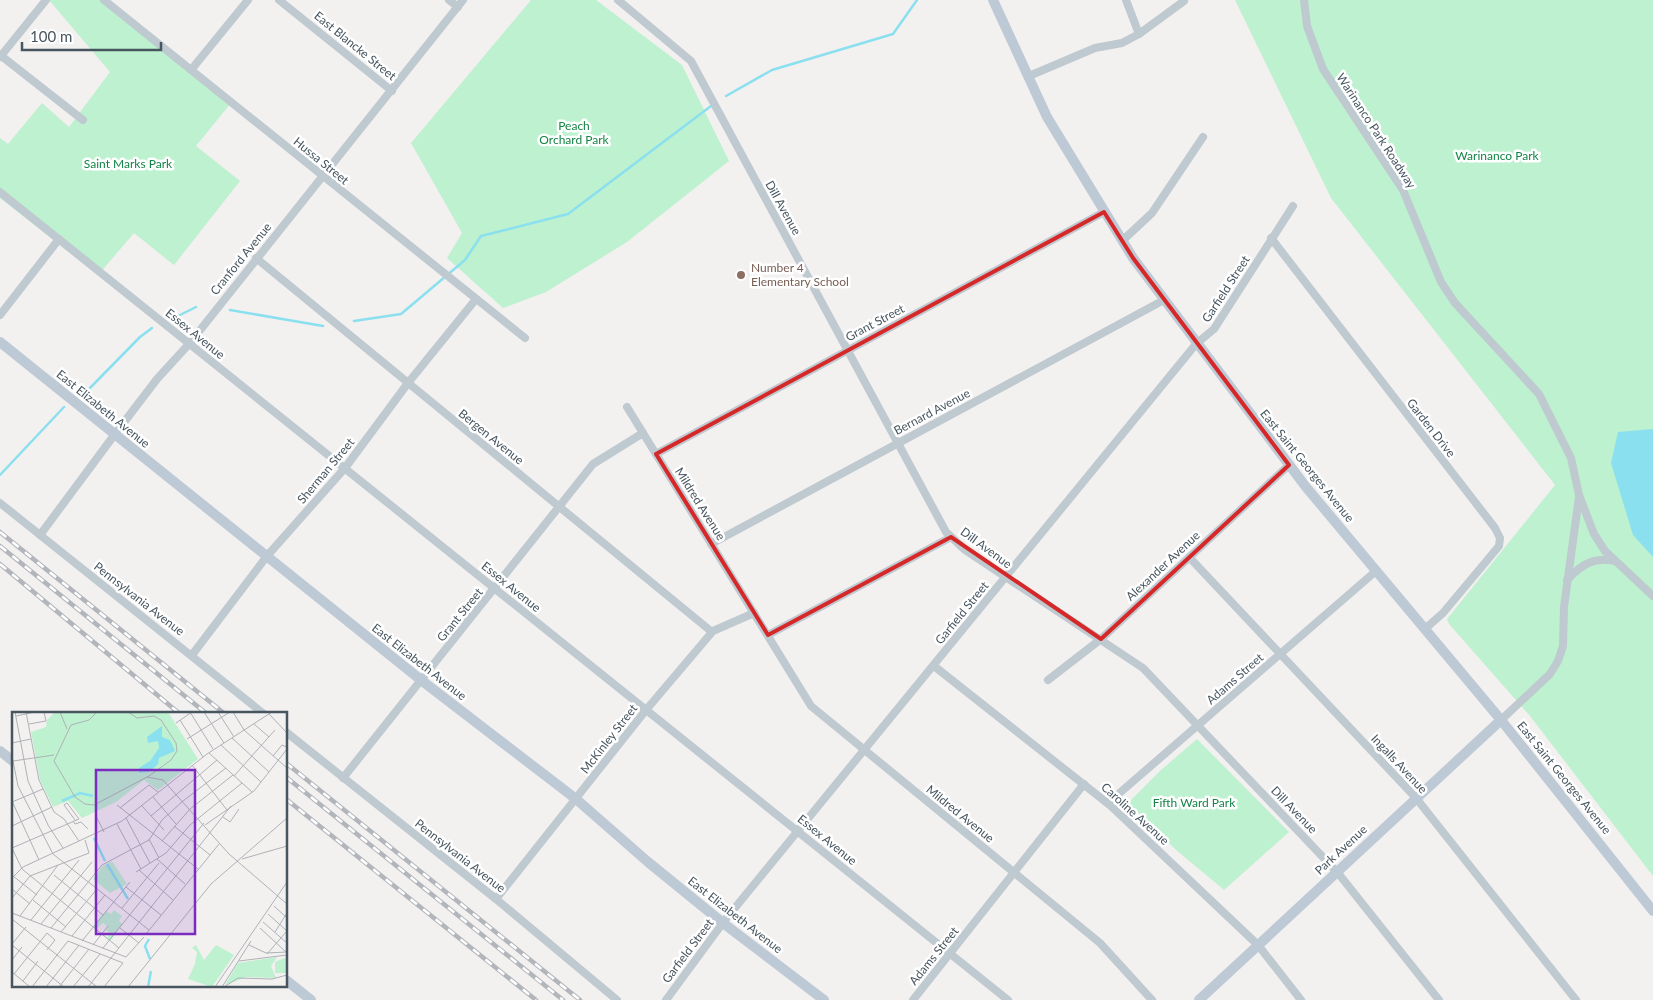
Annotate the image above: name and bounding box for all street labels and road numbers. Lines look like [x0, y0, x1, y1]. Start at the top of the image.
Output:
street label: East Blancke Street [311, 8, 400, 84]
street label: Warinanco Park Roadway [1334, 70, 1420, 192]
street label: Hussa Street [291, 134, 353, 188]
street label: Dill Avenue [762, 178, 805, 238]
street label: Cranford Avenue [207, 219, 274, 298]
street label: Garfield Street [1198, 252, 1253, 325]
street label: Grant Street [843, 300, 907, 344]
street label: Essex Avenue [163, 305, 228, 362]
street label: East Elizabeth Avenue [54, 366, 153, 451]
street label: Bernard Avenue [891, 385, 973, 438]
street label: Garden Drive [1404, 395, 1459, 460]
street label: Bergen Avenue [456, 406, 527, 468]
street label: East Saint Georges Avenue [1257, 406, 1358, 525]
street label: Sherman Street [294, 434, 358, 507]
street label: Mildred Avenue [672, 465, 729, 543]
street label: Dill Avenue [958, 524, 1015, 571]
street label: Alexander Avenue [1123, 528, 1203, 604]
street label: Essex Avenue [479, 558, 544, 615]
street label: Pennsylvania Avenue [91, 559, 188, 639]
street label: Garfield Street [932, 578, 992, 647]
street label: Grant Street [433, 584, 486, 644]
street label: East Elizabeth Avenue [369, 620, 470, 703]
street label: Adams Street [1203, 649, 1267, 707]
street label: McKinley Street [577, 701, 641, 776]
street label: East Saint Georges Avenue [1514, 718, 1615, 837]
street label: Ingalls Avenue [1368, 731, 1431, 796]
street label: Caroline Avenue [1098, 779, 1172, 848]
street label: Mildred Avenue [923, 782, 997, 846]
street label: Dill Avenue [1268, 783, 1321, 836]
street label: Essex Avenue [795, 811, 860, 868]
street label: Pennsylvania Avenue [412, 816, 509, 896]
street label: Park Avenue [1311, 822, 1370, 878]
street label: East Elizabeth Avenue [685, 873, 786, 956]
street label: Garfield Street [659, 915, 717, 986]
street label: Adams Street [906, 923, 962, 988]

